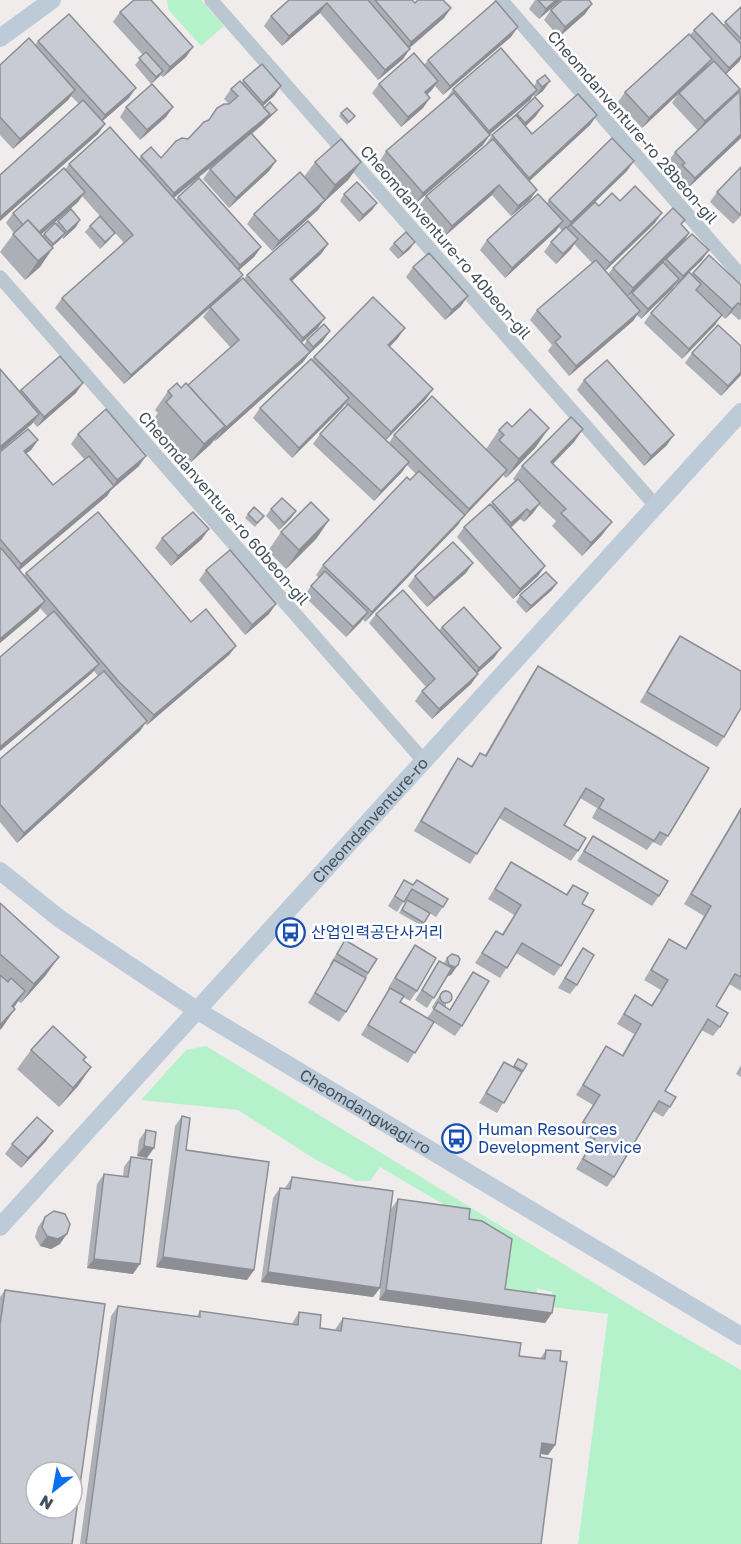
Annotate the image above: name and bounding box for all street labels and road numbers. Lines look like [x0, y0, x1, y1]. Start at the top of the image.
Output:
street label: Cheomdanventure-ro 28beon-gil [543, 26, 723, 228]
street label: Cheomdanventure-ro 40beon-gil [356, 141, 536, 343]
street label: Cheomdanventure-ro 60beon-gil [134, 407, 314, 609]
street label: Cheomdanventure-ro [308, 753, 432, 887]
street label: Cheomdangwagi-ro [296, 1064, 435, 1158]

